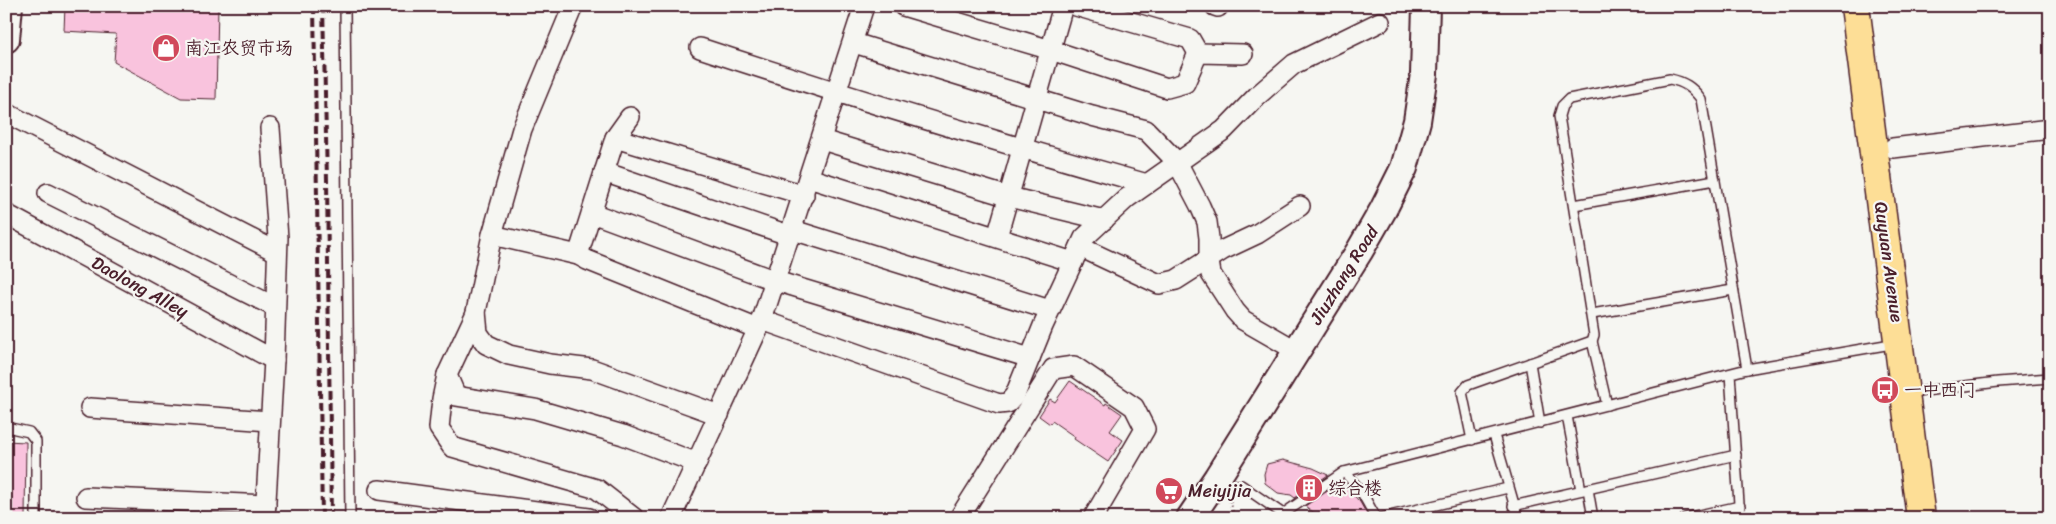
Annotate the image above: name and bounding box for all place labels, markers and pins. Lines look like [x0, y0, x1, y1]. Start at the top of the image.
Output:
place label: 南江农贸市场 [185, 32, 293, 64]
shop icon: 南江农贸市场 [151, 33, 181, 63]
place label: 一中西门 [1904, 374, 1976, 406]
bus stop icon: 一中西门 [1870, 375, 1900, 405]
place label: 综合楼 [1328, 472, 1382, 504]
building icon: 综合楼 [1294, 473, 1324, 503]
place label: Meiyijia [1188, 475, 1252, 507]
supermarket icon: Meiyijia [1154, 476, 1184, 506]

